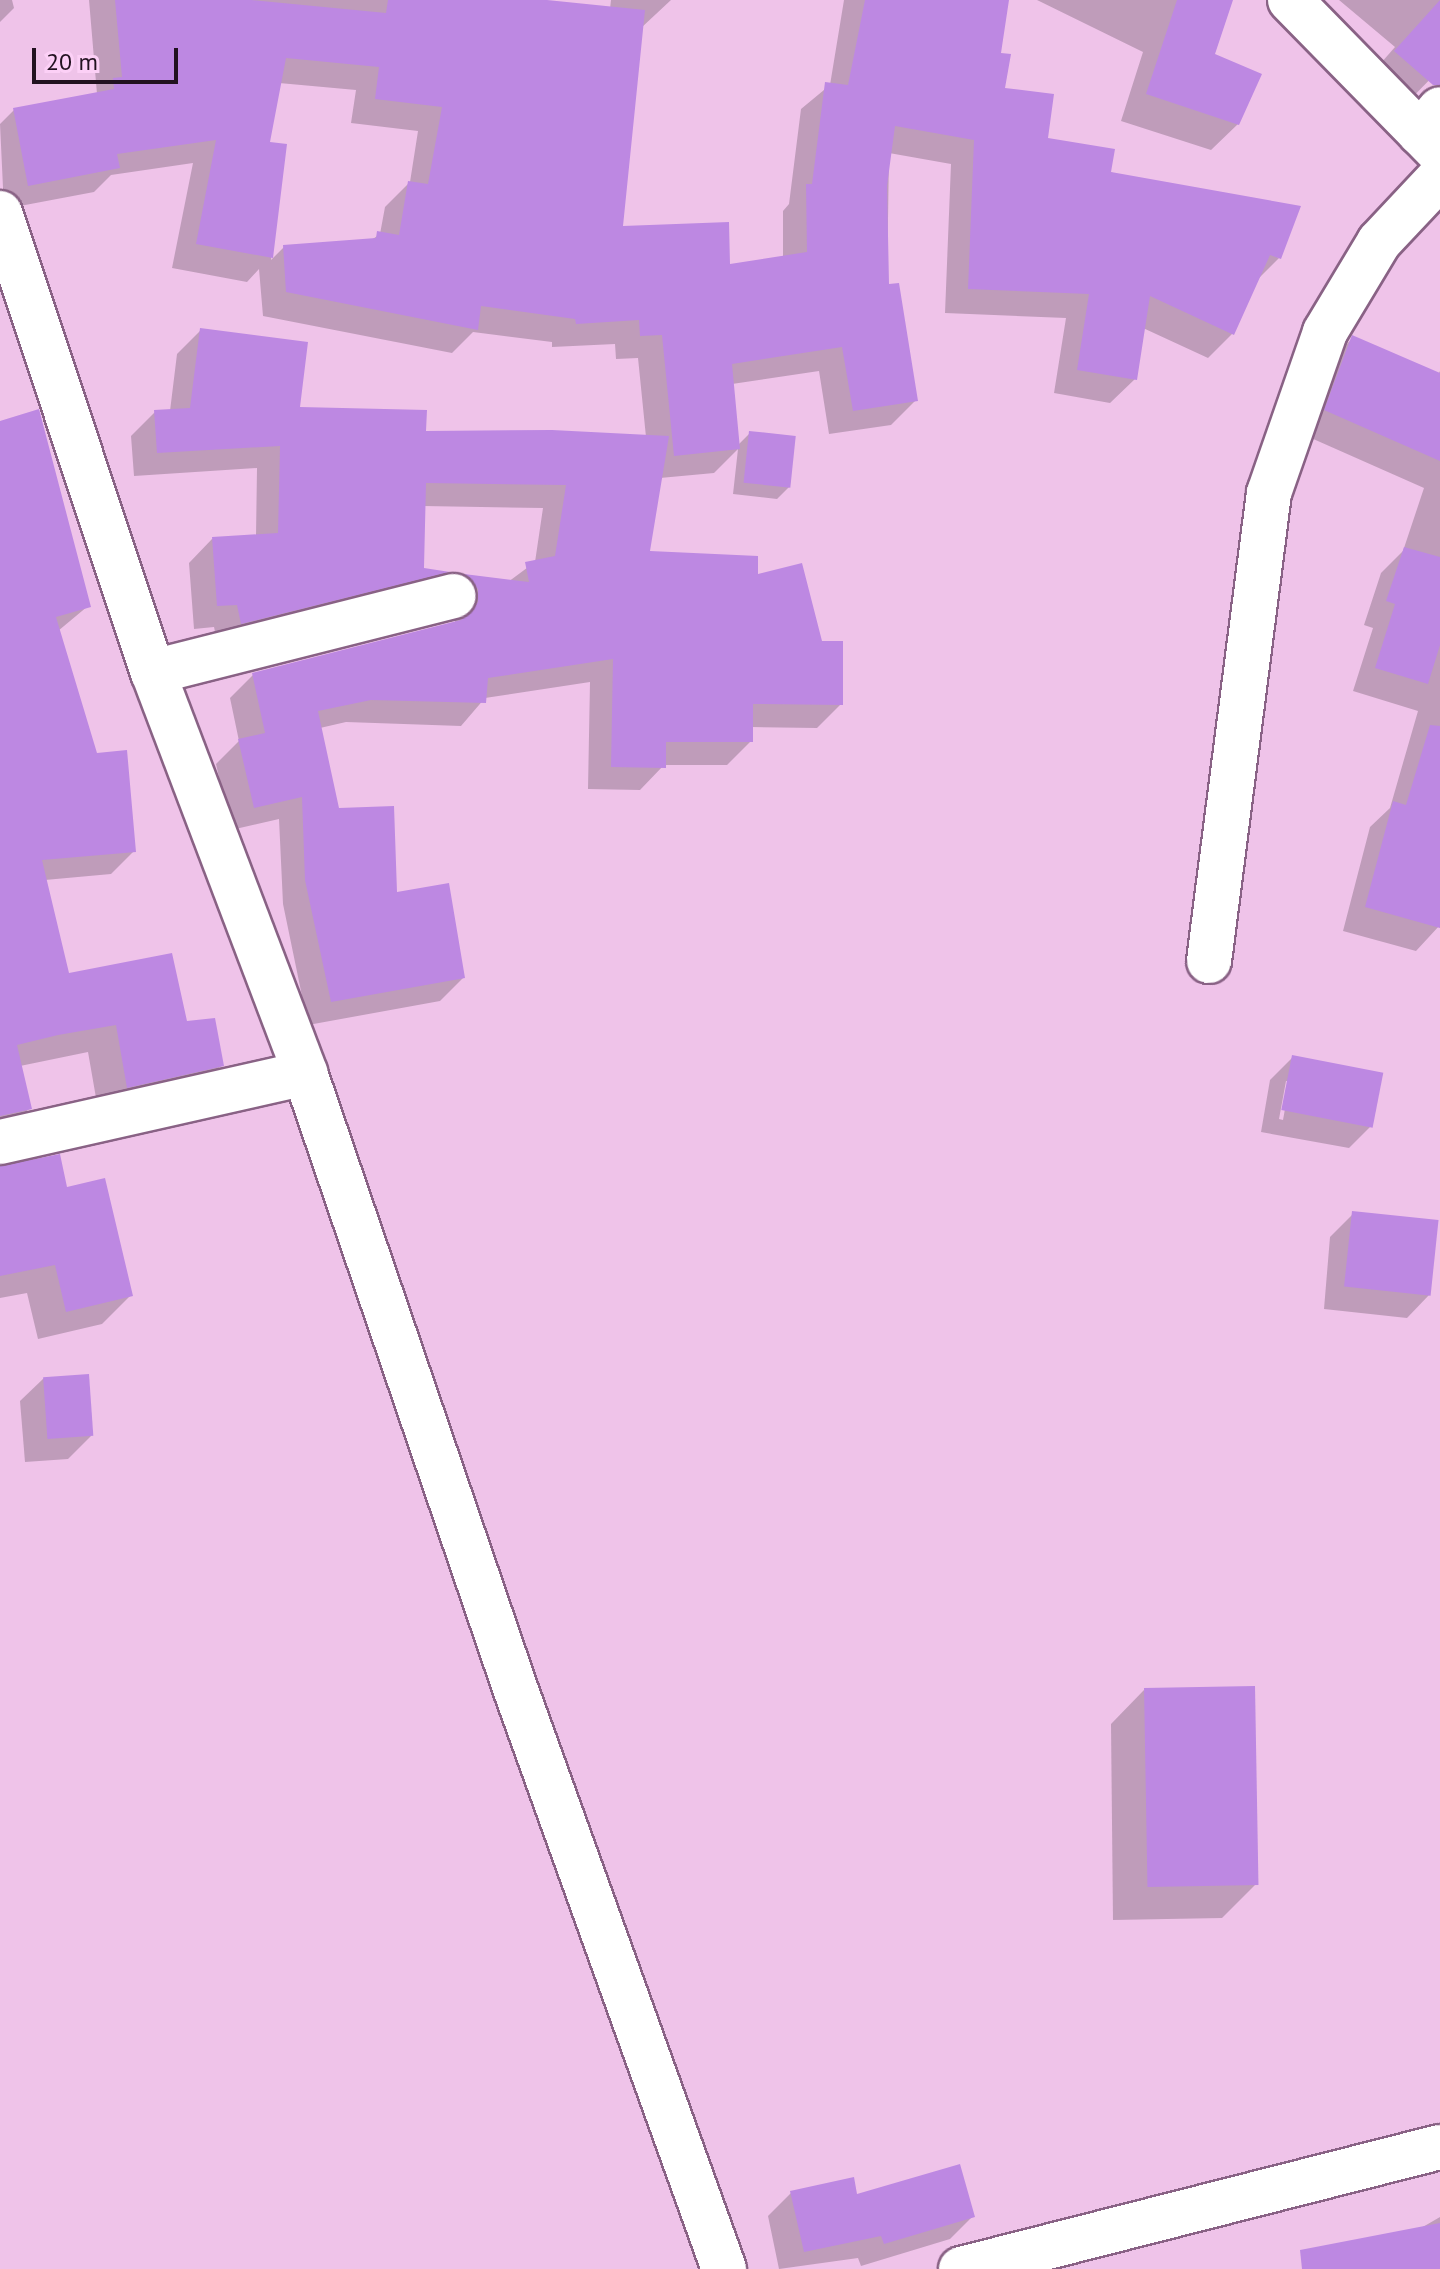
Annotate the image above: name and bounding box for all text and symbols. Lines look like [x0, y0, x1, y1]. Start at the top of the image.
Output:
scale bar [36, 32, 182, 82]
text: 20 m [46, 46, 98, 77]

